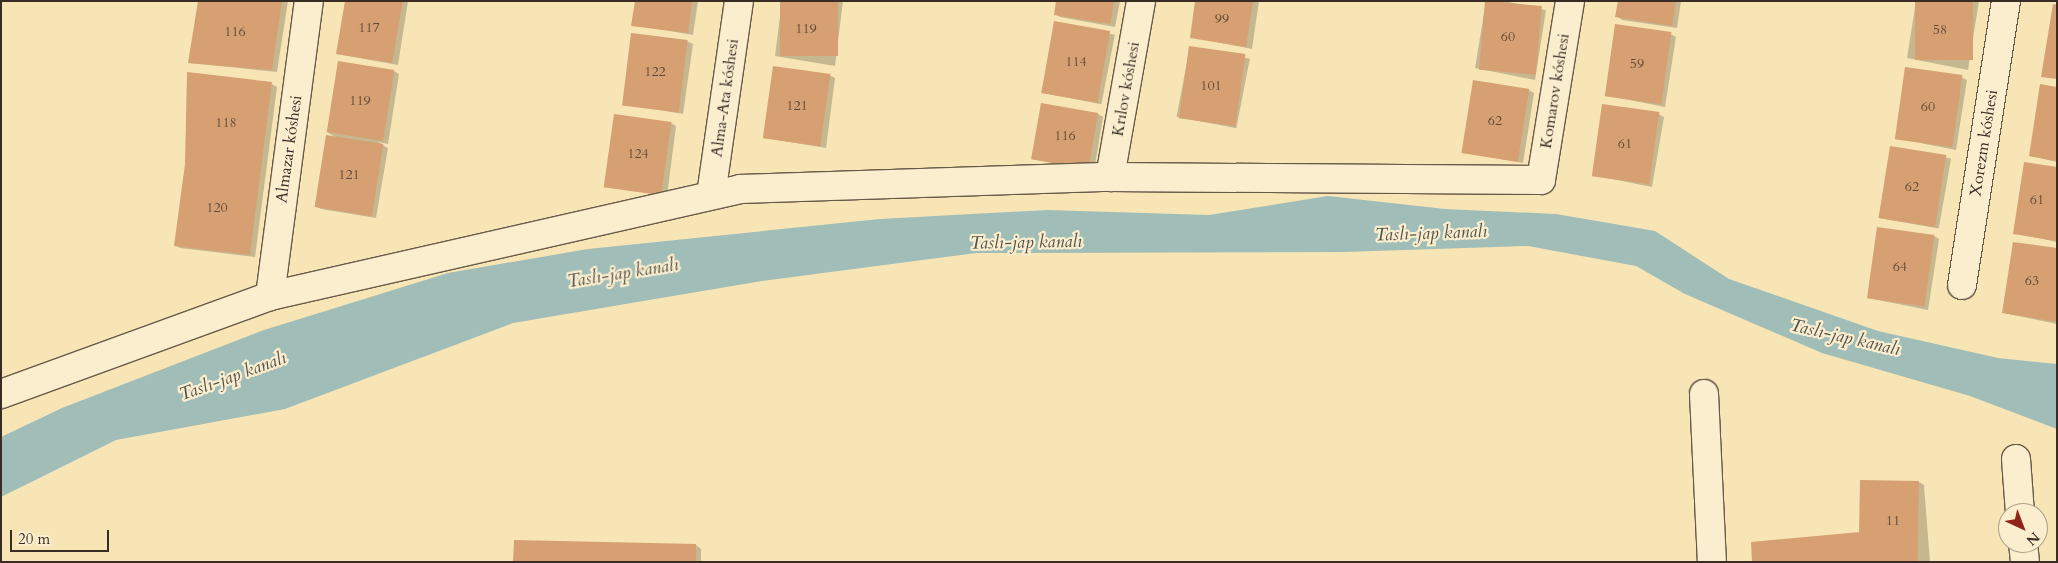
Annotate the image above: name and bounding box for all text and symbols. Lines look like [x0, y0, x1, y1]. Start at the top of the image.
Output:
house number: 99 [1215, 11, 1229, 27]
house number: 117 [358, 20, 380, 36]
house number: 119 [795, 21, 817, 37]
house number: 58 [1933, 22, 1947, 38]
house number: 116 [224, 24, 246, 40]
house number: 60 [1501, 29, 1515, 45]
street label: Komarov kóshesi [1536, 32, 1574, 150]
street label: Alma-Ata kóshesi [707, 38, 743, 158]
street label: Krılov kóshesi [1108, 40, 1144, 138]
house number: 114 [1065, 54, 1087, 70]
house number: 59 [1630, 56, 1644, 72]
house number: 122 [644, 64, 666, 80]
house number: 101 [1200, 78, 1222, 94]
street label: Xorezm kóshesi [1966, 88, 2002, 198]
house number: 119 [349, 93, 371, 109]
street label: Almazar kóshesi [272, 94, 306, 204]
house number: 121 [786, 98, 808, 114]
house number: 60 [1921, 99, 1935, 115]
house number: 62 [1488, 113, 1502, 129]
house number: 118 [215, 115, 237, 131]
house number: 116 [1054, 128, 1076, 144]
house number: 61 [1618, 136, 1632, 152]
house number: 124 [627, 146, 649, 162]
house number: 121 [338, 167, 360, 183]
house number: 62 [1905, 179, 1919, 195]
house number: 61 [2030, 192, 2044, 208]
house number: 120 [206, 200, 228, 216]
water label: Taslı-jap kanalı [1374, 221, 1488, 247]
water label: Taslı-jap kanalı [970, 231, 1082, 255]
water label: Taslı-jap kanalı [566, 255, 680, 293]
house number: 64 [1893, 259, 1907, 275]
house number: 63 [2025, 273, 2039, 289]
water label: Taslı-jap kanalı [1788, 315, 1902, 361]
water label: Taslı-jap kanalı [177, 348, 289, 406]
north arrow [1998, 503, 2048, 553]
house number: 11 [1886, 513, 1900, 529]
scale bar [12, 520, 111, 552]
text: N [2022, 528, 2044, 550]
text: 20 m [18, 529, 50, 549]

